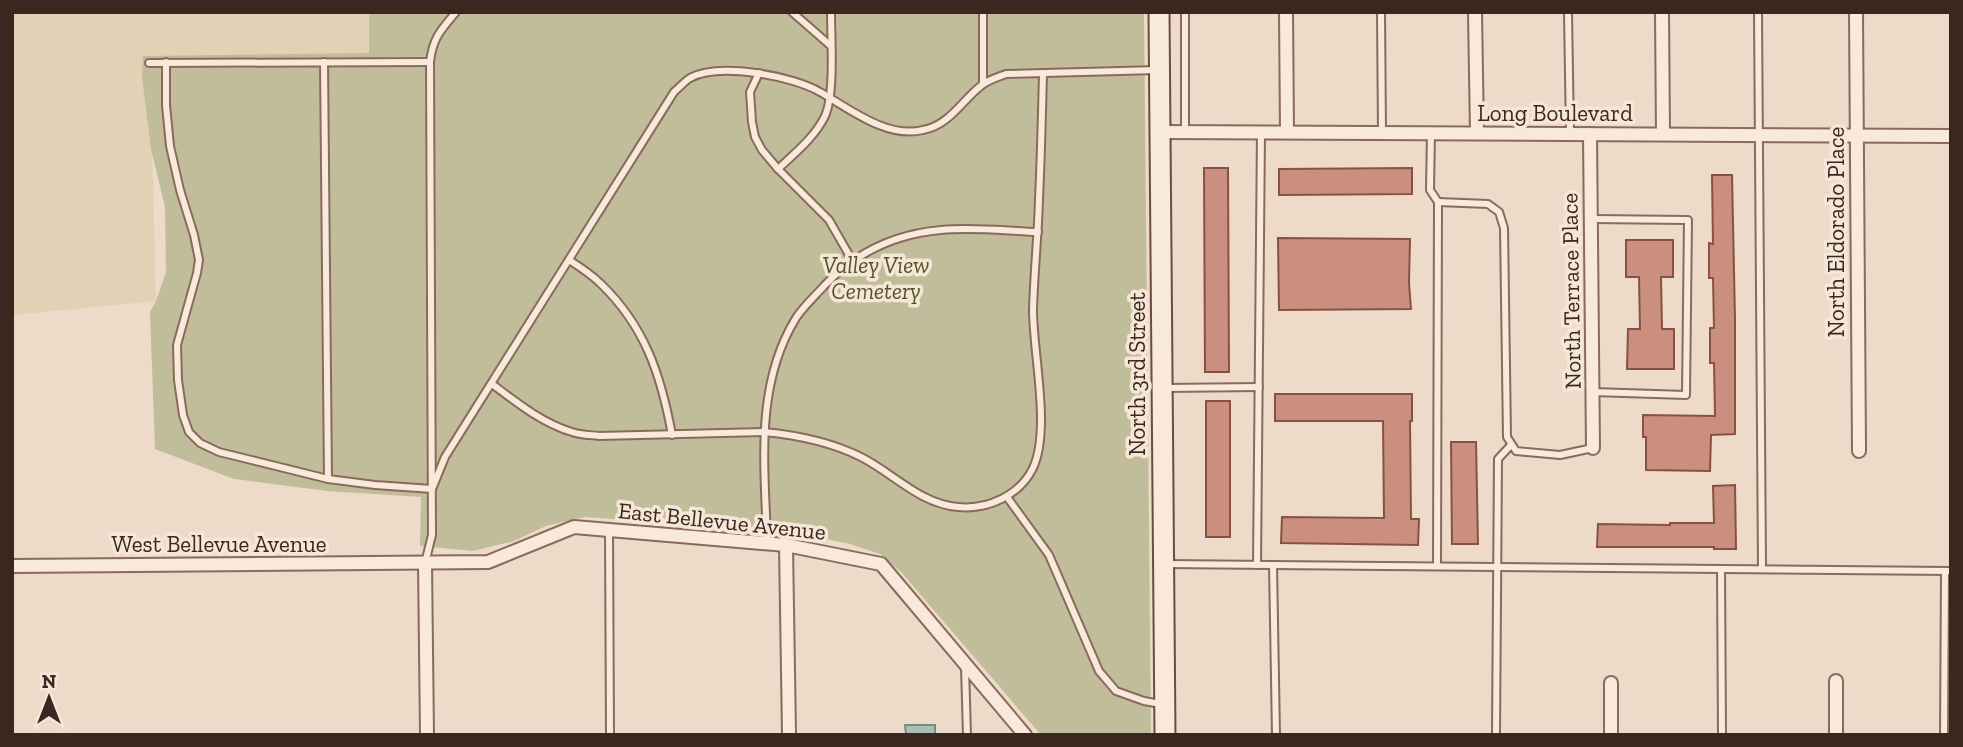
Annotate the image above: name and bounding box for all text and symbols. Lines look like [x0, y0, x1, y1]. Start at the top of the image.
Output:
street label: Long Boulevard [1477, 99, 1633, 127]
street label: North Eldorado Place [1822, 127, 1850, 337]
street label: North Terrace Place [1555, 193, 1587, 389]
park label: Valley View Cemetery [823, 251, 929, 305]
street label: North 3rd Street [1123, 292, 1151, 456]
street label: East Bellevue Avenue [617, 496, 827, 546]
street label: West Bellevue Avenue [111, 530, 327, 558]
north arrow [14, 663, 84, 733]
text: N [42, 670, 56, 693]

